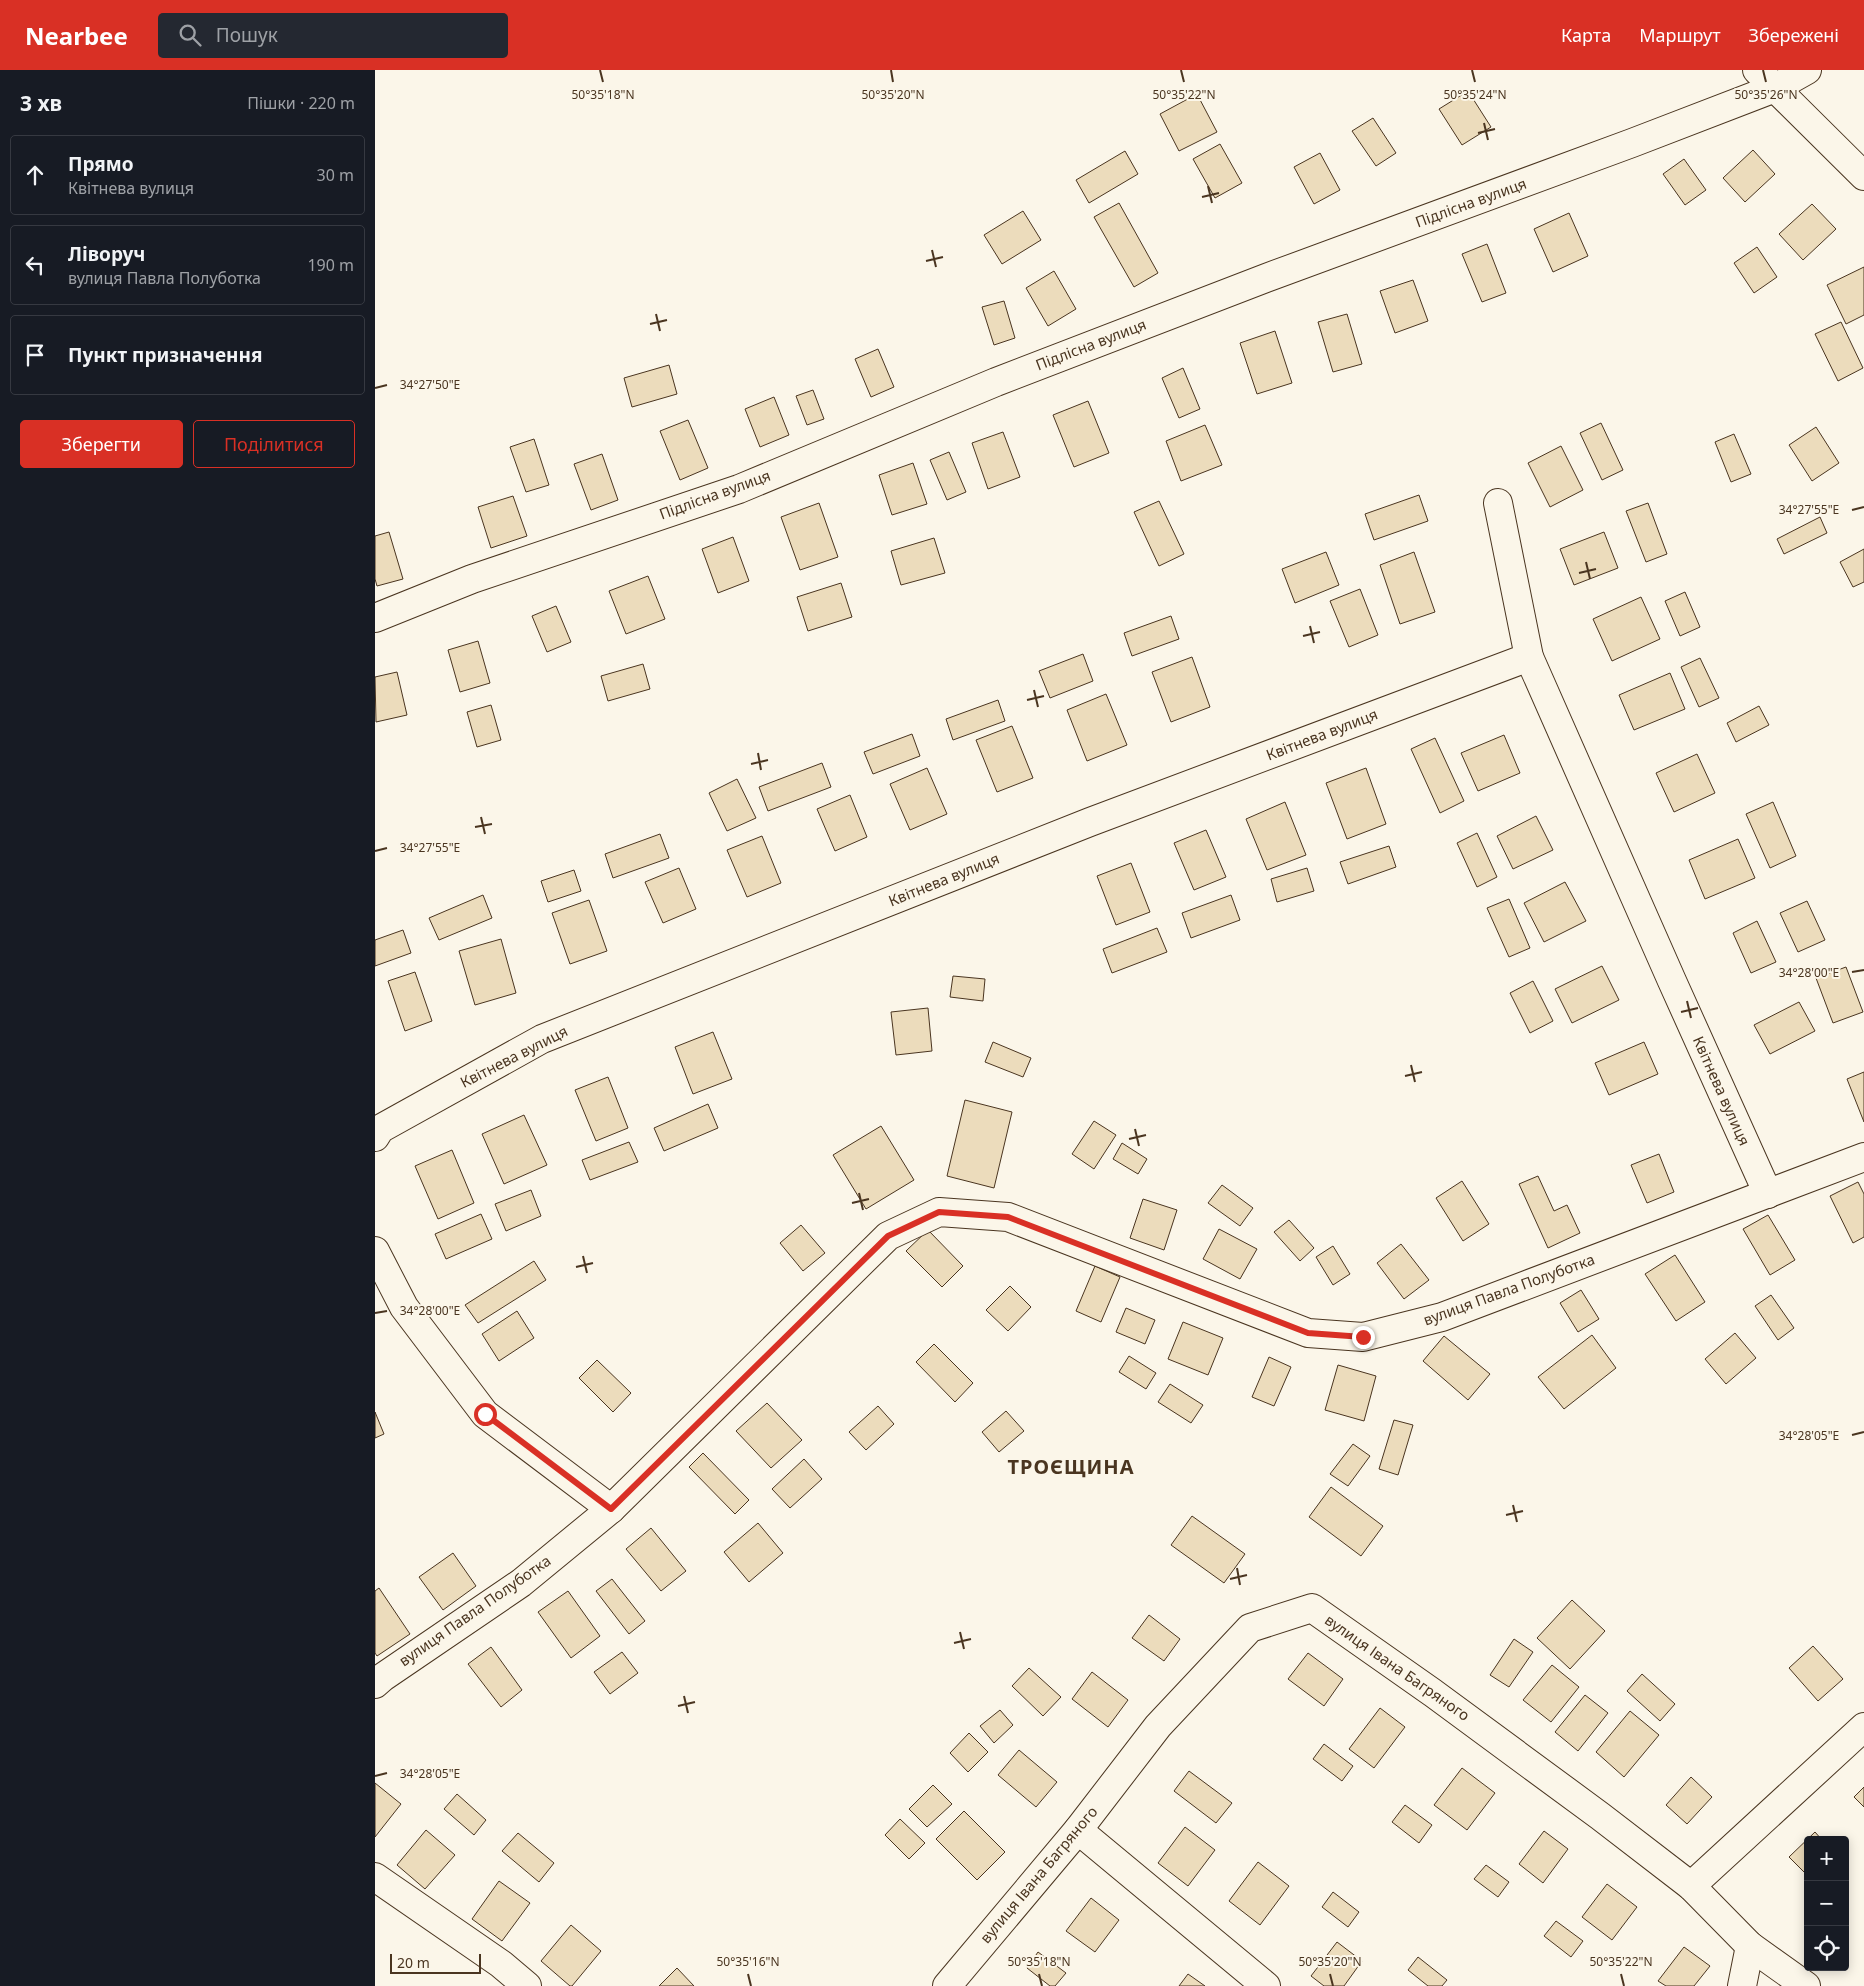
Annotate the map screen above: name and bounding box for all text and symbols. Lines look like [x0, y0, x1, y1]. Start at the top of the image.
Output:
search box [158, 13, 508, 58]
text: Nearbee [25, 19, 128, 52]
icon: search [176, 21, 204, 49]
text: Пошук [216, 22, 278, 48]
text: Карта [1561, 23, 1611, 47]
text: Маршрут [1639, 23, 1721, 47]
text: Збережені [1749, 23, 1839, 47]
text: 50°35'18"N [571, 86, 635, 103]
text: 50°35'20"N [861, 86, 925, 103]
text: 50°35'22"N [1152, 86, 1216, 103]
text: 50°35'24"N [1443, 86, 1507, 103]
text: 50°35'26"N [1734, 86, 1798, 103]
text: 3 хв [20, 89, 62, 117]
text: Пішки · 220 m [247, 92, 355, 114]
text: Прямо [68, 151, 134, 177]
icon: ahead [21, 161, 49, 189]
text: 30 m [317, 164, 354, 186]
street label: Підлісна вулиця [1412, 173, 1529, 231]
text: Квітнева вулиця [68, 177, 194, 199]
text: Ліворуч [68, 241, 145, 267]
icon: left [21, 251, 49, 279]
text: 190 m [307, 254, 354, 276]
text: вулиця Павла Полуботка [68, 267, 261, 289]
street label: Підлісна вулиця [1032, 314, 1149, 374]
icon: arrive [21, 341, 49, 369]
text: Пункт призначення [68, 342, 262, 368]
text: 34°27'50"E [400, 376, 460, 393]
button: Зберегти [20, 420, 183, 468]
button: Поділитися [193, 420, 355, 468]
street label: Підлісна вулиця [656, 465, 773, 523]
text: 34°27'55"E [1779, 501, 1839, 518]
street label: Квітнева вулиця [1263, 704, 1380, 765]
text: 34°27'55"E [400, 839, 460, 856]
street label: Квітнева вулиця [885, 848, 1002, 910]
text: 34°28'00"E [1779, 964, 1839, 981]
street label: Квітнева вулиця [456, 1020, 571, 1092]
street label: Квітнева вулиця [1689, 1033, 1755, 1149]
street label: вулиця Павла Полуботка [1420, 1249, 1597, 1329]
text: 34°28'00"E [400, 1302, 460, 1319]
route end [1352, 1326, 1375, 1349]
route start [474, 1403, 497, 1426]
text: 34°28'05"E [1779, 1427, 1839, 1444]
district label: ТРОЄЩИНА [1007, 1453, 1135, 1480]
street label: вулиця Павла Полуботка [395, 1550, 554, 1670]
street label: вулиця Івана Багряного [1321, 1609, 1474, 1725]
text: 34°28'05"E [400, 1765, 460, 1782]
street label: вулиця Івана Багряного [975, 1802, 1101, 1947]
map controls [1804, 1836, 1849, 1971]
button: + [1804, 1836, 1849, 1881]
button: − [1804, 1881, 1849, 1926]
button: locate [1804, 1926, 1849, 1971]
scale bar [390, 1951, 481, 1974]
text: 20 m [397, 1953, 430, 1972]
text: 50°35'16"N [716, 1953, 780, 1970]
text: 50°35'18"N [1007, 1953, 1071, 1970]
text: 50°35'20"N [1298, 1953, 1362, 1970]
text: 50°35'22"N [1589, 1953, 1653, 1970]

